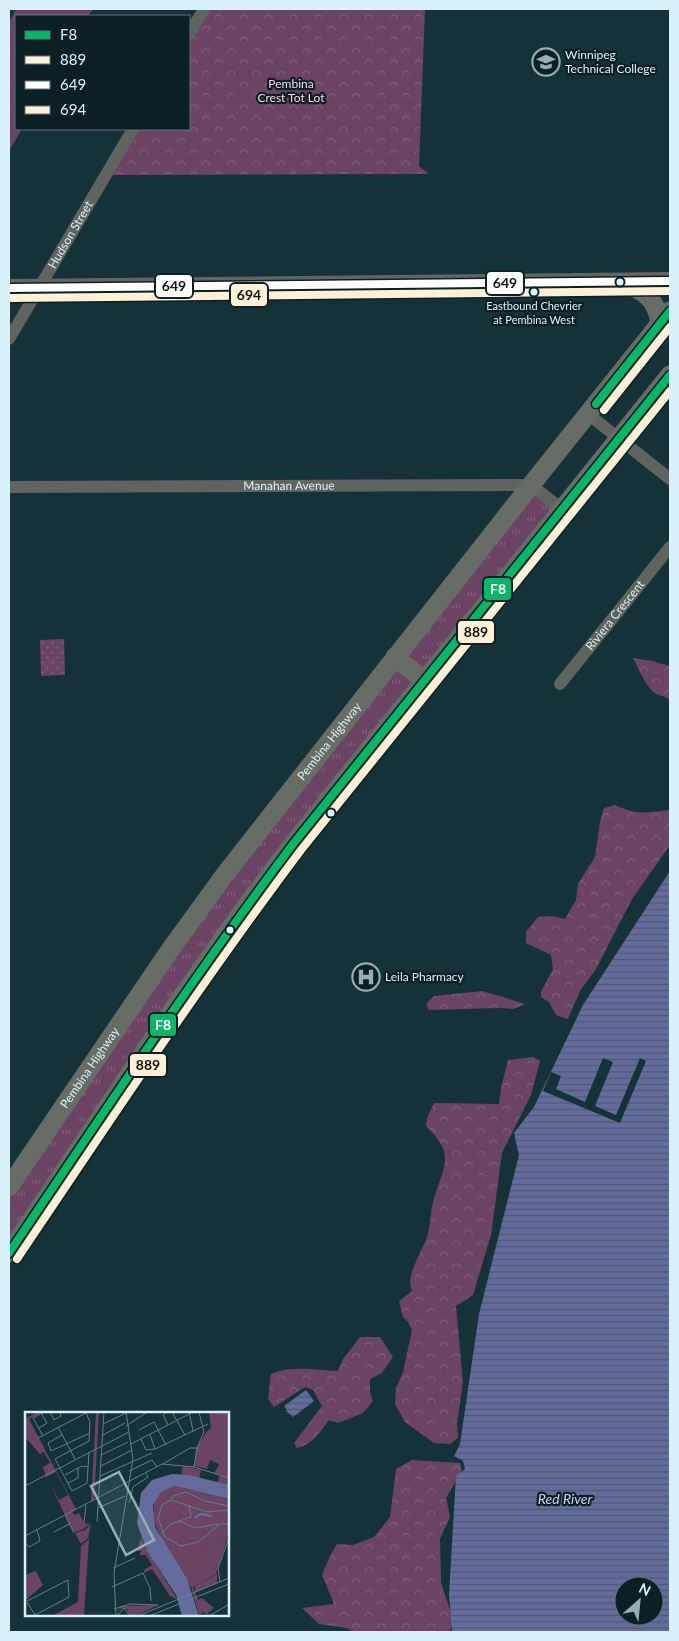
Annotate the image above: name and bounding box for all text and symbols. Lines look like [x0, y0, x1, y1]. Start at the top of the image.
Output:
legend [15, 15, 190, 130]
text: F8 [60, 25, 77, 43]
school or university icon: Winnipeg Technical College [531, 47, 561, 77]
place label: Winnipeg Technical College [565, 47, 656, 76]
text: 889 [60, 50, 86, 68]
text: 649 [60, 75, 86, 93]
park label: Pembina Crest Tot Lot [257, 76, 325, 105]
text: 694 [60, 100, 86, 118]
street label: Hudson Street [44, 197, 96, 271]
line badge: 649 [486, 271, 524, 295]
line badge: 649 [155, 274, 193, 298]
text: 649 [493, 274, 517, 291]
text: 649 [162, 277, 186, 294]
unlabelled marker [615, 277, 625, 287]
line badge: 694 [230, 283, 268, 307]
text: 694 [237, 286, 261, 303]
marker: Eastbound Chevrier at Pembina West [529, 287, 539, 297]
place label: Eastbound Chevrier at Pembina West [486, 299, 582, 326]
street label: Manahan Avenue [243, 478, 335, 493]
street label: Riviera Crescent [582, 576, 648, 653]
line badge: F8 [483, 577, 512, 601]
text: F8 [490, 580, 506, 597]
line badge: 889 [457, 620, 495, 644]
text: 889 [464, 623, 488, 640]
street label: Pembina Highway [294, 699, 365, 783]
unlabelled marker [326, 808, 336, 818]
unlabelled marker [225, 925, 235, 935]
hospital icon: Leila Pharmacy [351, 962, 381, 992]
place label: Leila Pharmacy [385, 969, 465, 984]
line badge: F8 [149, 1013, 177, 1037]
text: F8 [155, 1016, 171, 1033]
street label: Pembina Highway [57, 1024, 123, 1111]
line badge: 889 [129, 1053, 167, 1077]
text: 889 [136, 1056, 160, 1073]
inset map [25, 1412, 229, 1616]
water label: Red River [538, 1490, 592, 1507]
north arrow [614, 1576, 664, 1626]
text: N [636, 1579, 654, 1599]

